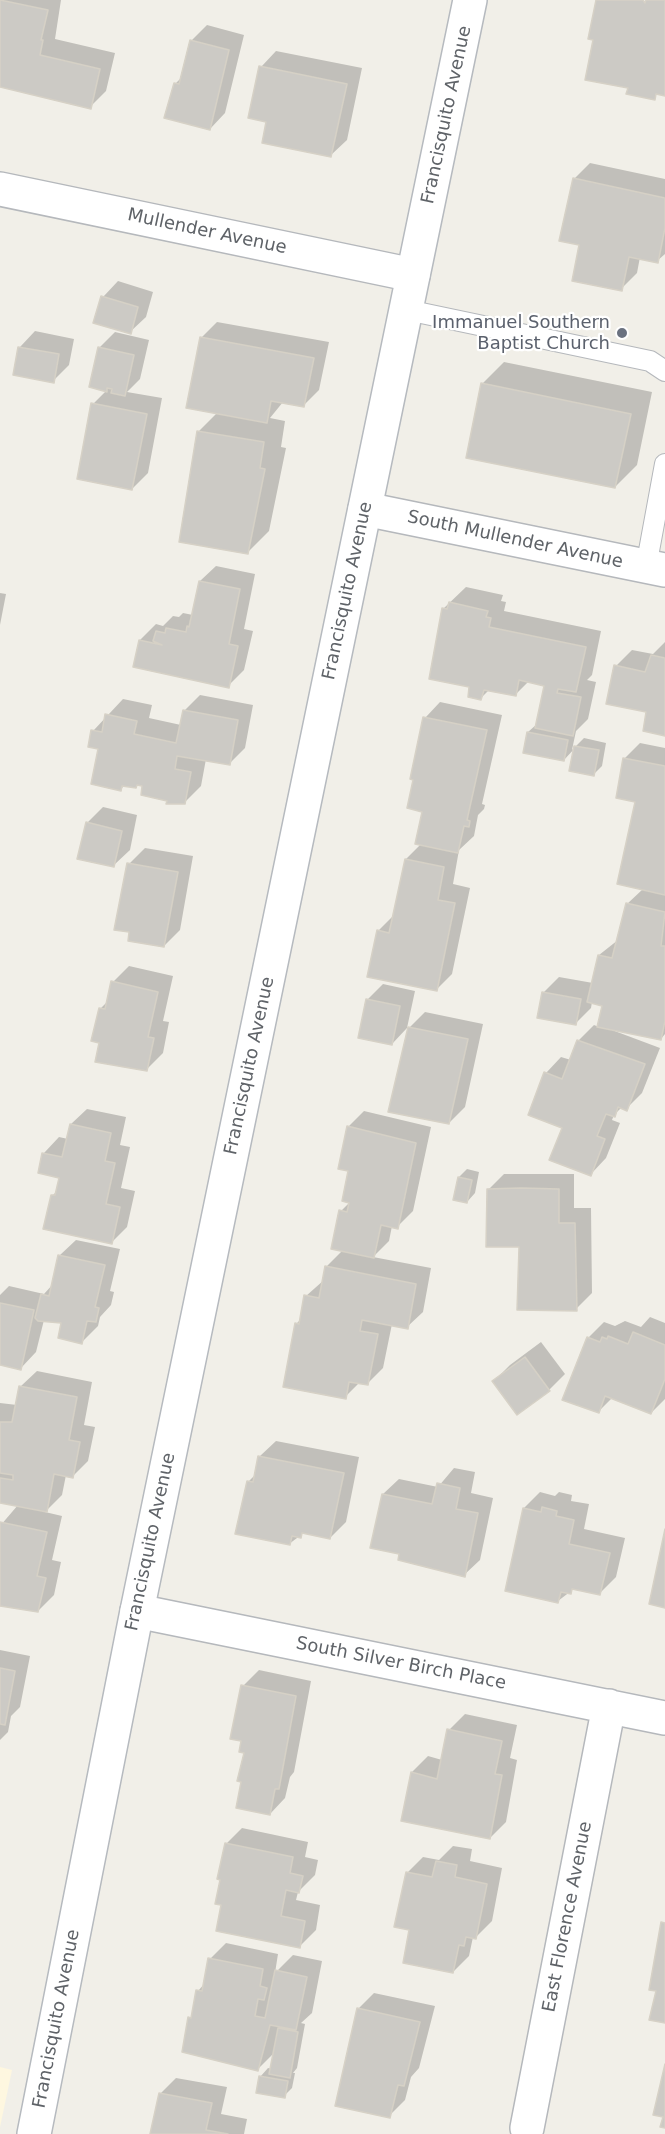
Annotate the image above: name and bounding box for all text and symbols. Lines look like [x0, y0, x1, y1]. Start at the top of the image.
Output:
street label: Francisquito Avenue [418, 24, 476, 206]
street label: Mullender Avenue [126, 205, 288, 259]
place label: Immanuel Southern Baptist Church [432, 312, 610, 354]
marker: Immanuel Southern Baptist Church [615, 326, 629, 340]
street label: Francisquito Avenue [319, 500, 377, 682]
street label: South Mullender Avenue [405, 507, 625, 573]
street label: Francisquito Avenue [221, 975, 279, 1157]
street label: Francisquito Avenue [122, 1451, 180, 1633]
street label: South Silver Birch Place [294, 1633, 508, 1695]
street label: East Florence Avenue [539, 1820, 597, 2014]
street label: Francisquito Avenue [29, 1928, 85, 2110]

